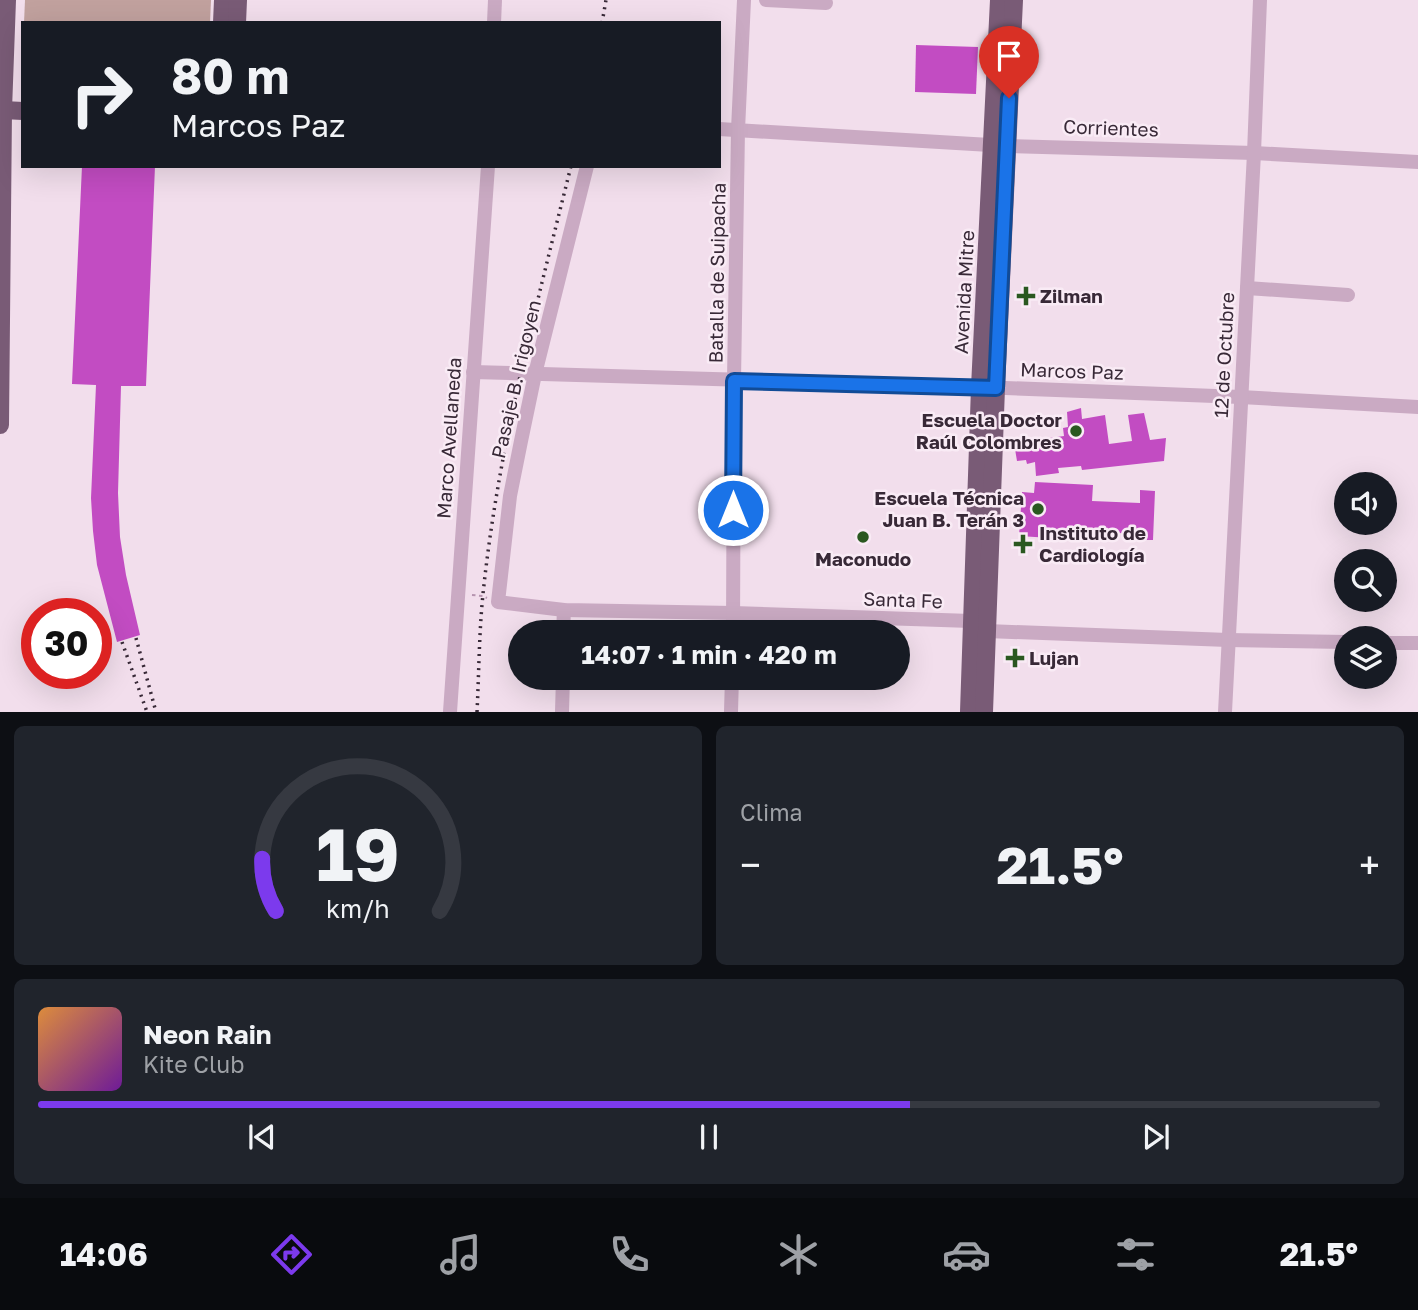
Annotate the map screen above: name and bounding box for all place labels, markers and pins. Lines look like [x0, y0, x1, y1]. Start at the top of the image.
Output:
pin [979, 26, 1039, 98]
place label: Zilman [1040, 284, 1103, 307]
marker: Zilman [1018, 288, 1034, 304]
place label: Escuela Doctor Raúl Colombres [916, 408, 1063, 453]
marker: Escuela Doctor Raúl Colombres [1068, 423, 1084, 439]
place label: Escuela Técnica Juan B. Terán 3 [874, 486, 1024, 531]
marker: Escuela Técnica Juan B. Terán 3 [1030, 501, 1046, 517]
place label: Instituto de Cardiología [1039, 521, 1146, 566]
marker: Maconudo [855, 529, 871, 545]
marker: Instituto de Cardiología [1013, 534, 1033, 554]
place label: Maconudo [815, 547, 911, 570]
place label: Lujan [1029, 646, 1079, 669]
marker: Lujan [1007, 650, 1023, 666]

